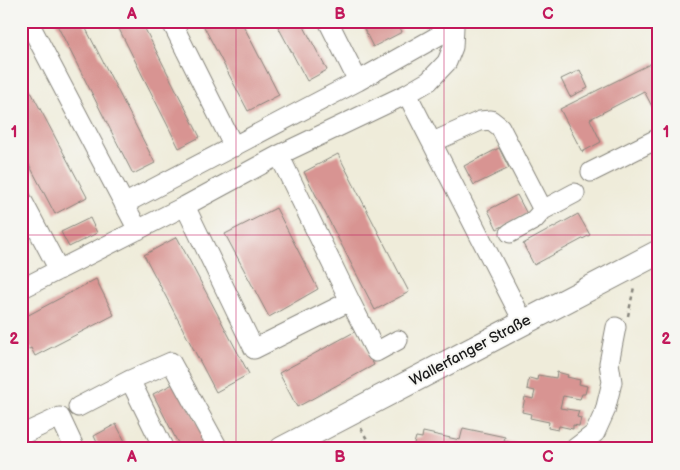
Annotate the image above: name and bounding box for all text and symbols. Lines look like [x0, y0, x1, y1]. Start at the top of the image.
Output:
text: A [126, 5, 137, 24]
text: B [334, 5, 346, 24]
text: C [542, 5, 554, 24]
text: 1 [11, 123, 17, 142]
text: 1 [663, 123, 669, 142]
street label: Wallerfanger Straße [406, 310, 534, 390]
text: 2 [9, 330, 19, 349]
text: 2 [661, 330, 671, 349]
text: A [126, 448, 137, 467]
text: B [334, 448, 346, 467]
text: C [542, 448, 554, 467]

